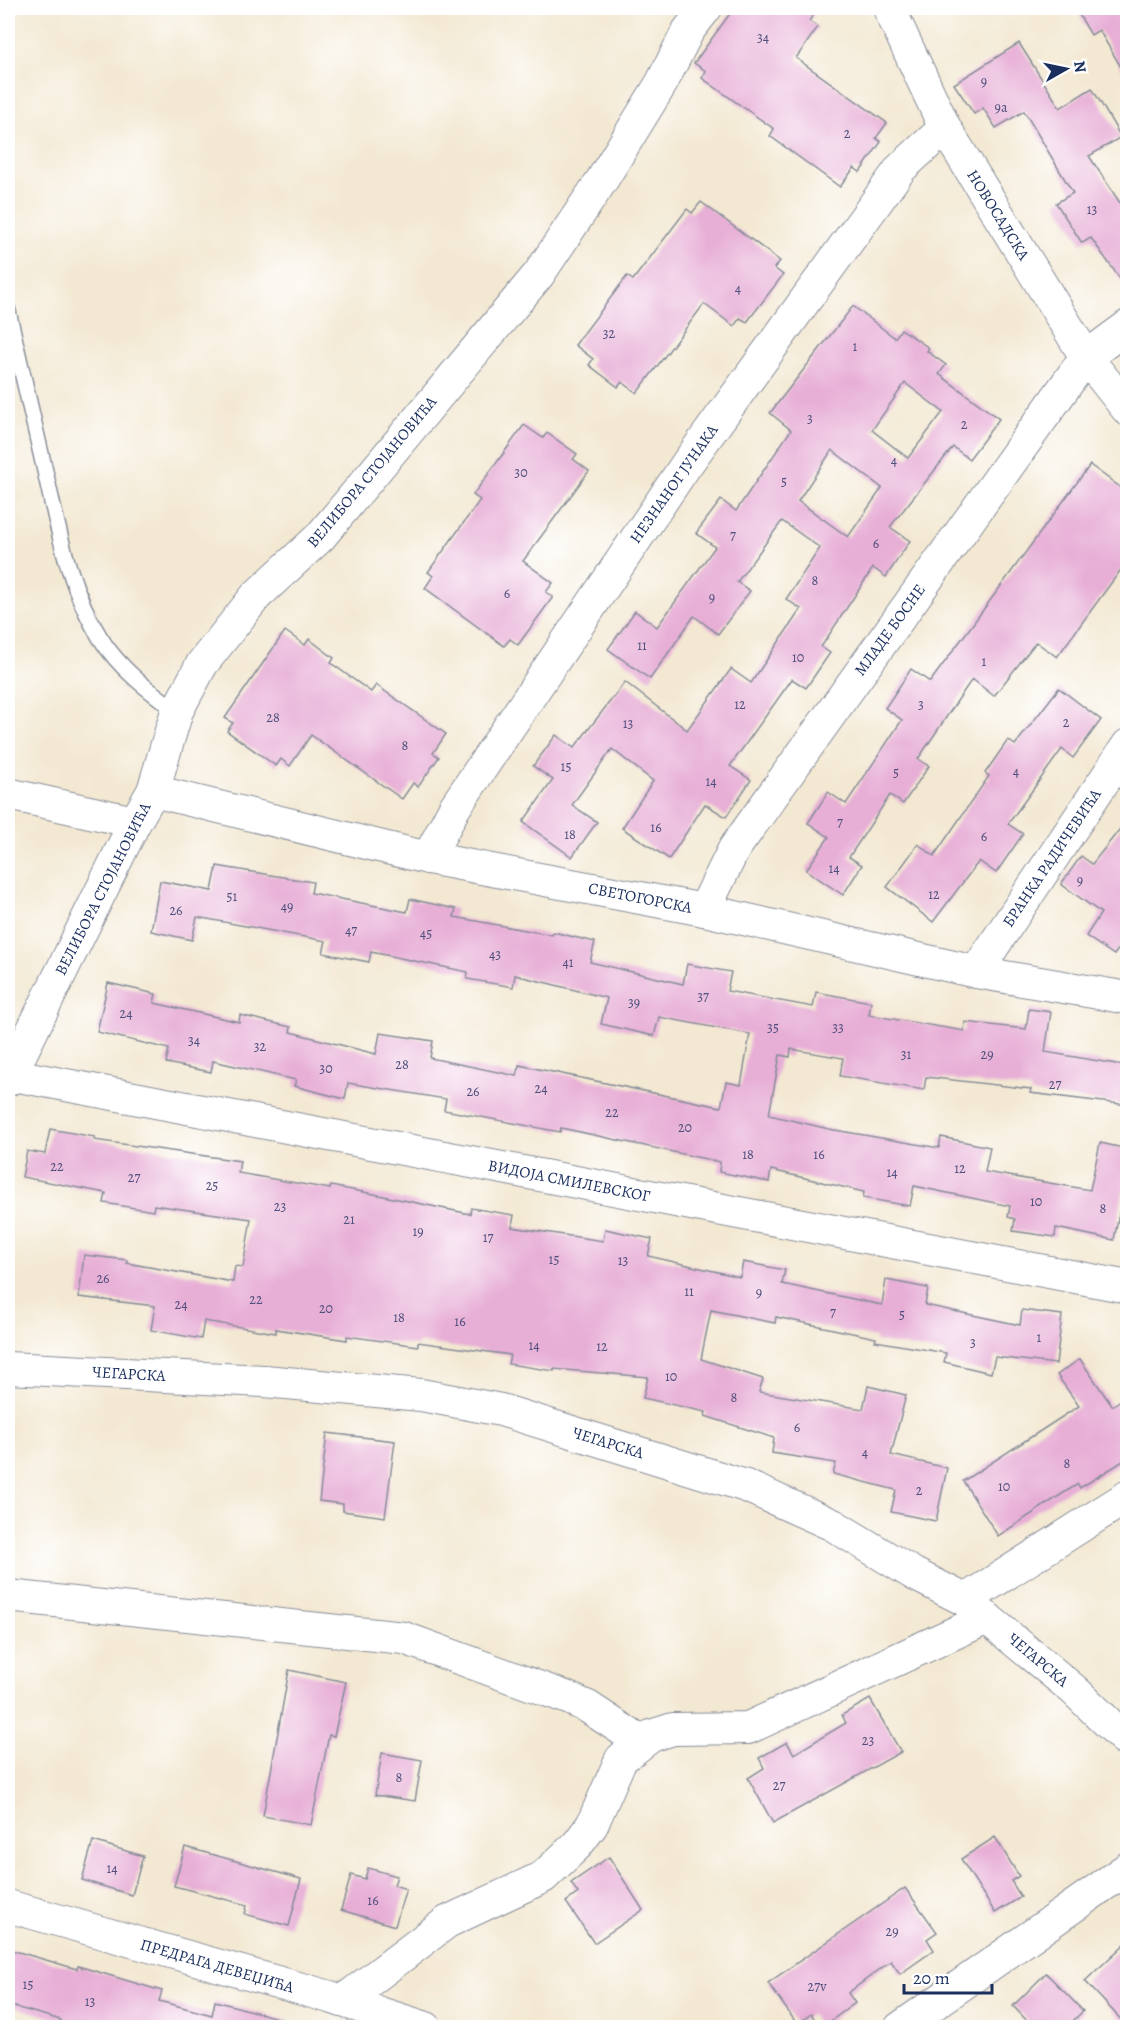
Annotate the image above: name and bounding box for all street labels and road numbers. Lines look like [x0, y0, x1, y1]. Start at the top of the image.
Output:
street label: НОВОСАДСКА [961, 166, 1035, 265]
street label: ВЕЛИБОРА СТОЈАНОВИЋА [302, 391, 442, 552]
street label: НЕЗНАНОГ ЈУНАКА [625, 420, 724, 548]
street label: МЛАДЕ БОСНЕ [849, 580, 931, 680]
street label: БРАНКА РАДИЧЕВИЋА [997, 784, 1107, 932]
street label: ВЕЛИБОРА СТОЈАНОВИЋА [50, 798, 157, 979]
street label: СВЕТОГОРСКА [586, 877, 694, 919]
street label: ВИДОЈА СМИЛЕВСКОГ [486, 1155, 652, 1208]
street label: ЧЕГАРСКА [92, 1361, 167, 1387]
street label: ЧЕГАРСКА [570, 1422, 647, 1464]
street label: ЧЕГАРСКА [1003, 1628, 1074, 1692]
street label: ПРЕДРАГА ДЕВЕЏИЋА [138, 1934, 297, 1999]

